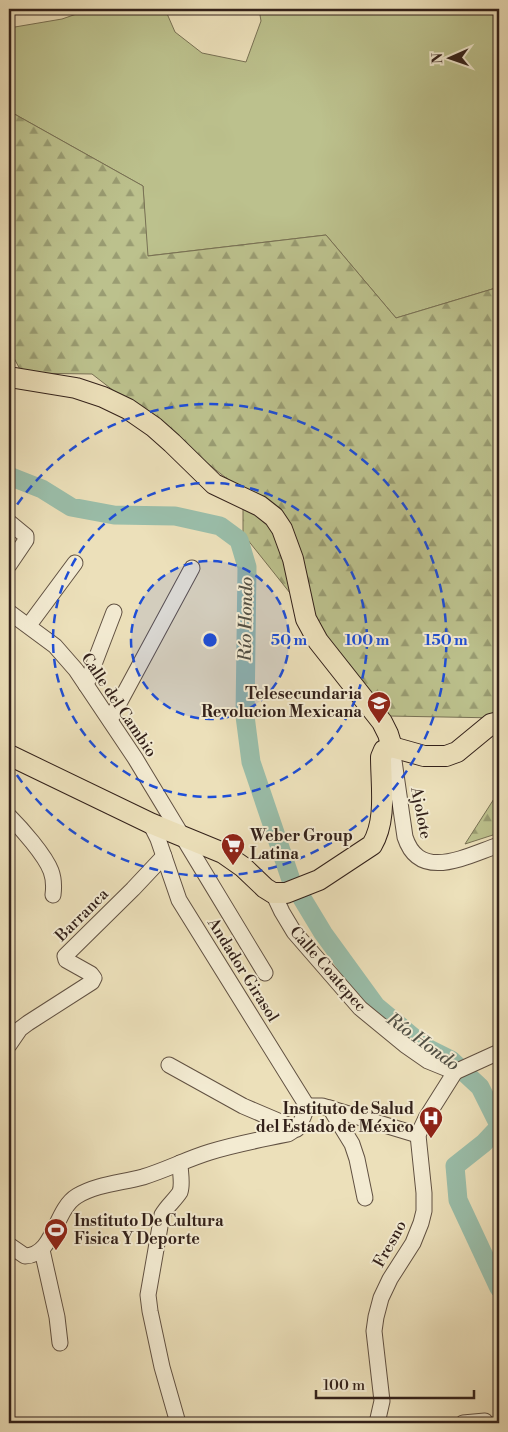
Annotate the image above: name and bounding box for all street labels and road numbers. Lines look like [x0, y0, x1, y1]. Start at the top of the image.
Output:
street label: Calle del Cambio [77, 649, 161, 761]
street label: Ajolote [406, 784, 436, 841]
street label: Barranca [50, 884, 113, 947]
street label: Andador Girasol [203, 913, 283, 1026]
street label: Calle Coatepec [285, 922, 371, 1016]
street label: Fresno [369, 1217, 411, 1271]

